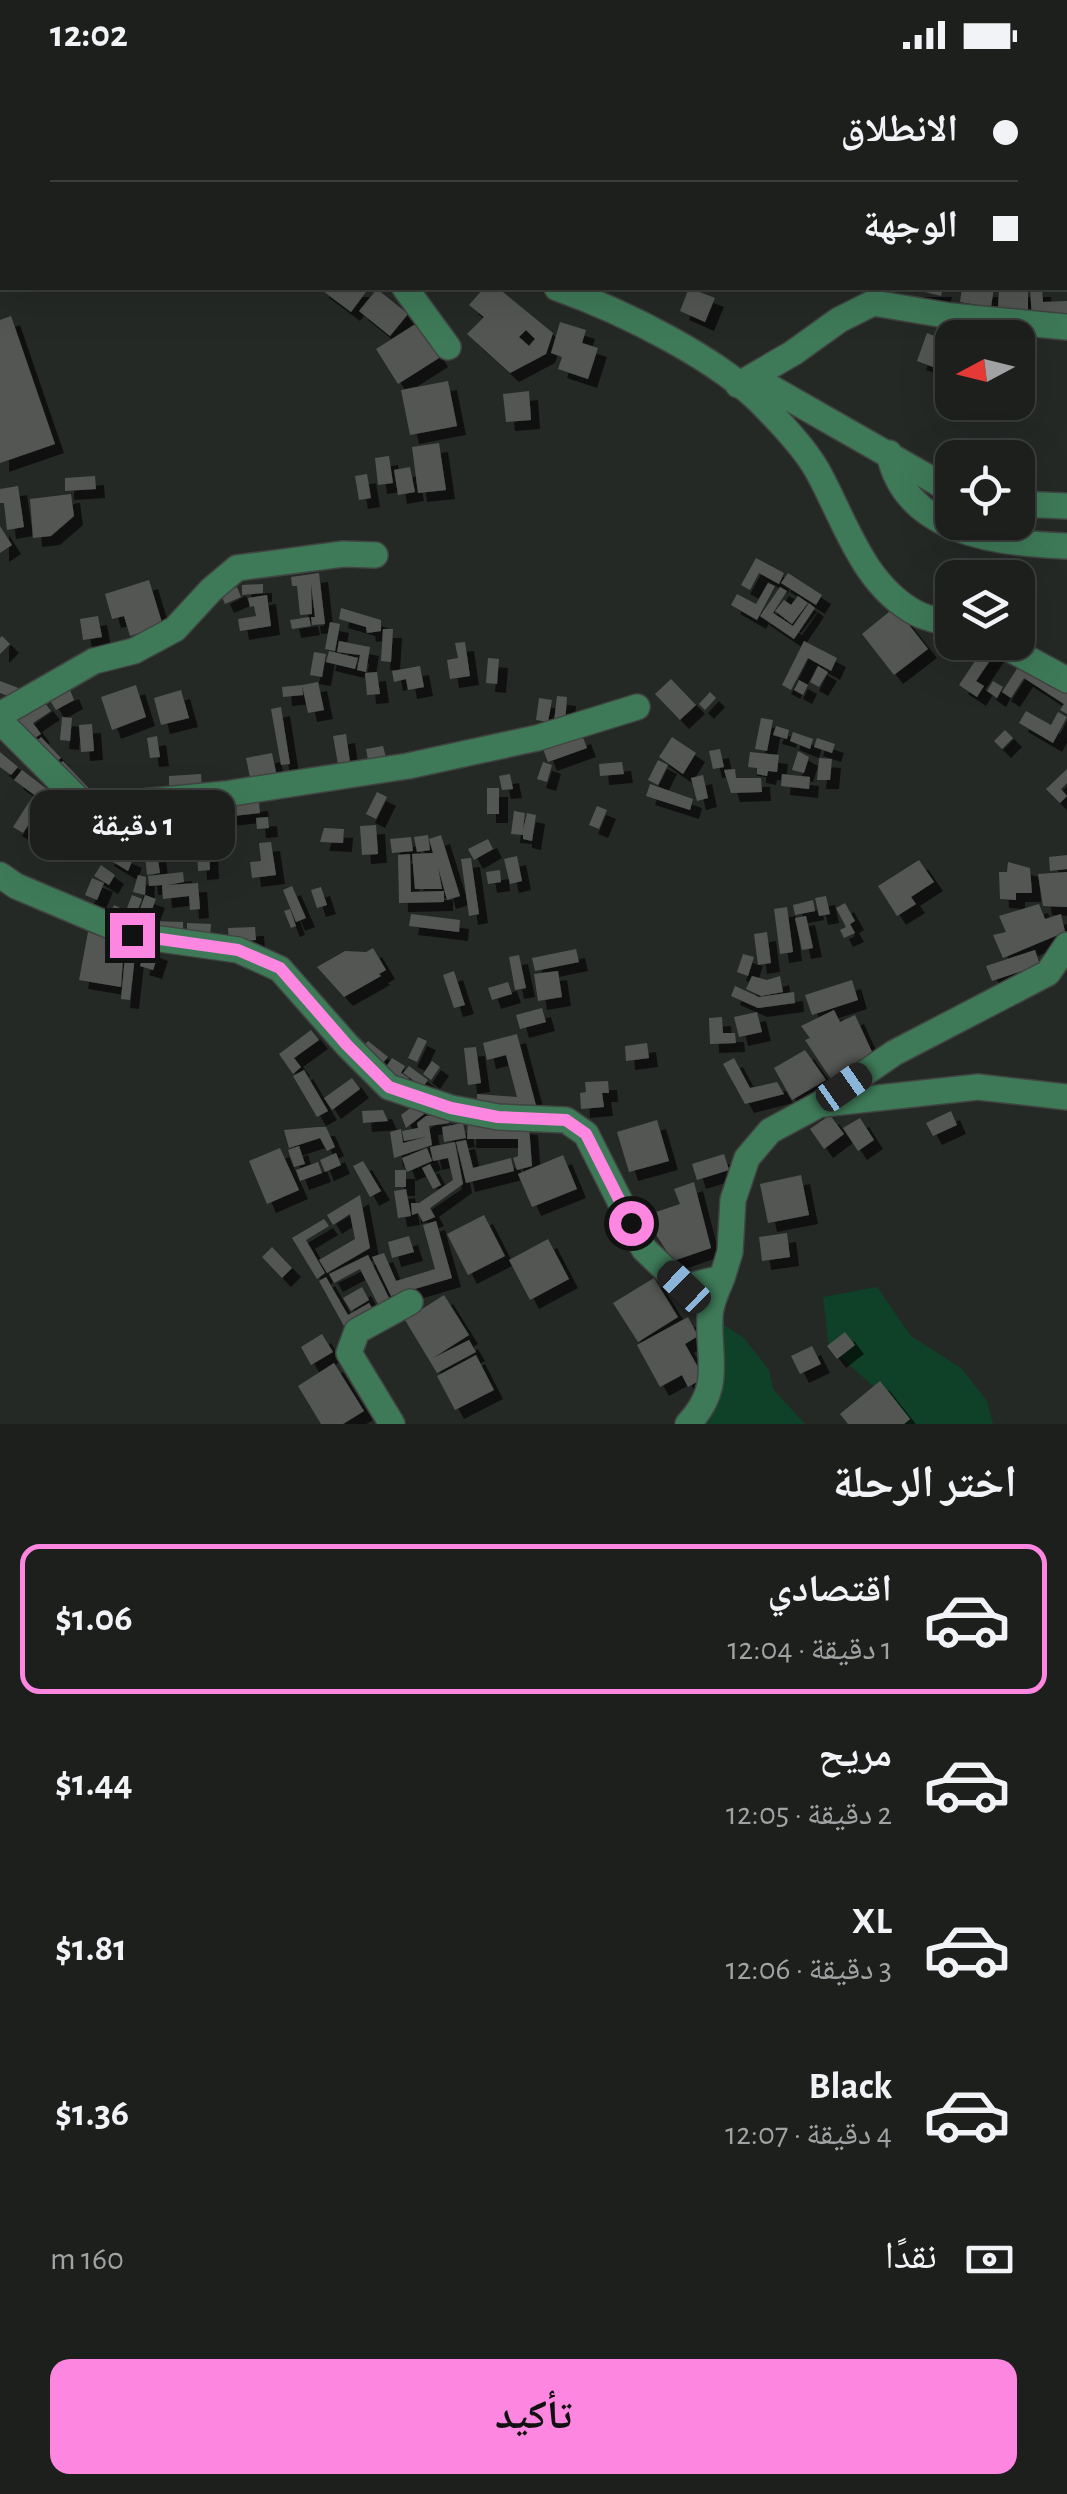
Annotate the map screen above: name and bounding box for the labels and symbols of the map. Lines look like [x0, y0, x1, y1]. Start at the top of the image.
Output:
north arrow [935, 320, 1035, 420]
callout: 1 دقيقة [29, 790, 234, 860]
route end [110, 913, 155, 958]
car [811, 1058, 877, 1116]
route start [609, 1201, 654, 1246]
car [652, 1255, 716, 1319]

